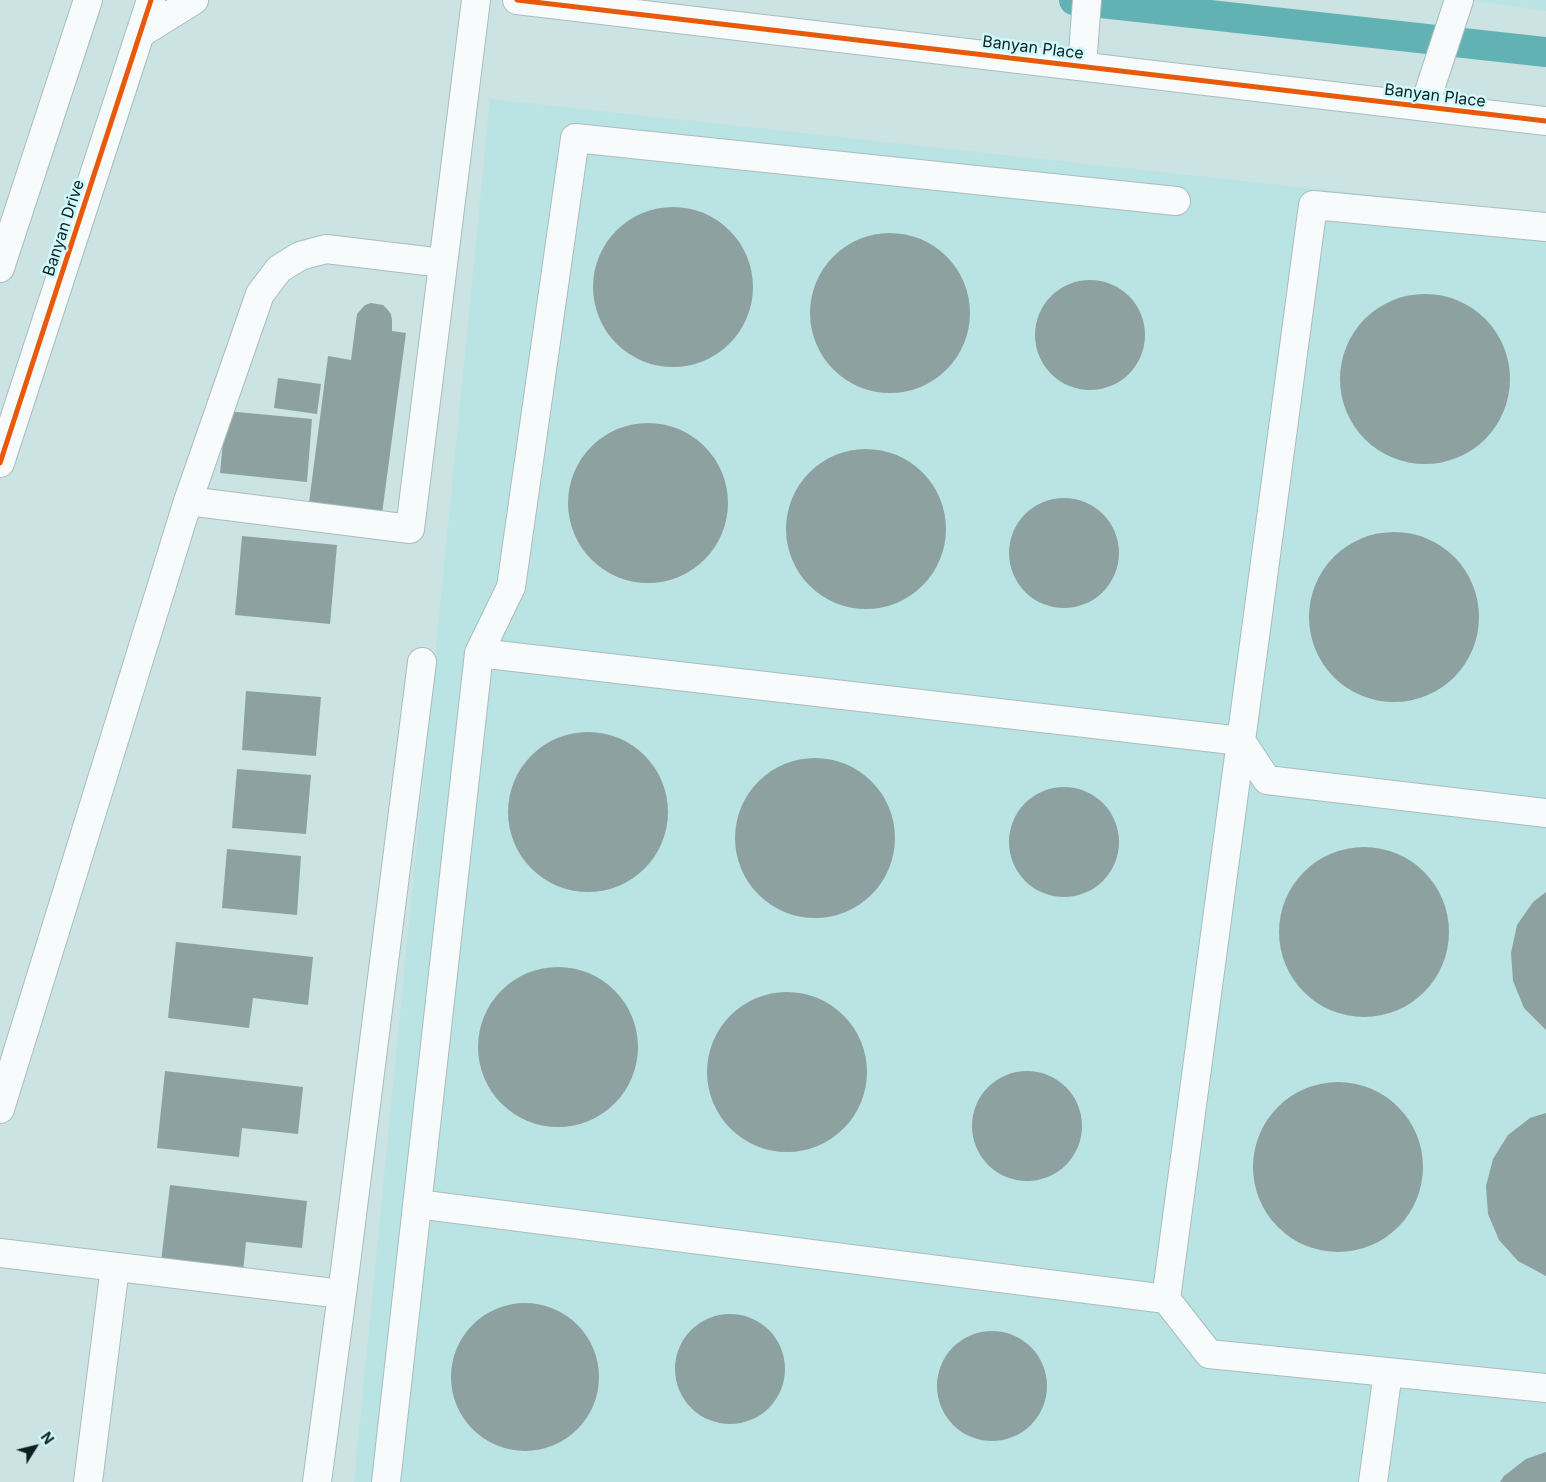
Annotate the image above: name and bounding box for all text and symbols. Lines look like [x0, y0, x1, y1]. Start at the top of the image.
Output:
street label: Banyan Place [981, 32, 1085, 64]
street label: Banyan Place [1383, 80, 1487, 112]
street label: Banyan Drive [39, 177, 89, 279]
north arrow [10, 1422, 60, 1472]
text: N [38, 1429, 58, 1447]

